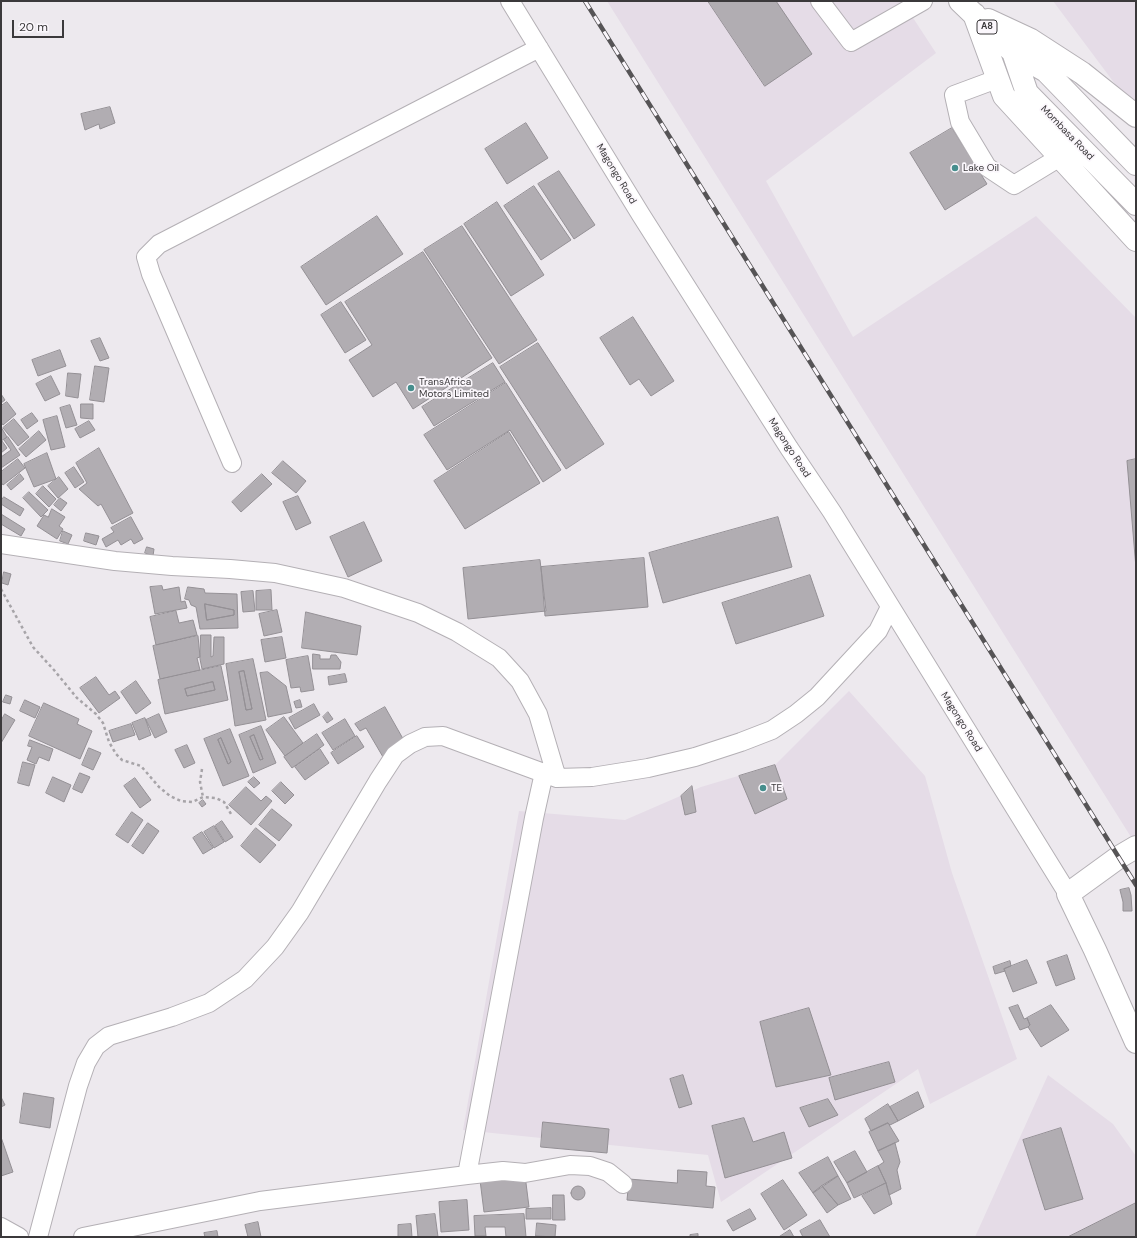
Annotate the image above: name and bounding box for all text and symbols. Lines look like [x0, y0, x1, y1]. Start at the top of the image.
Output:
scale bar [14, 12, 66, 38]
text: 20 m [19, 19, 48, 35]
road number: A8 [977, 20, 997, 34]
street label: Mombasa Road [1038, 103, 1096, 163]
street label: Magongo Road [593, 142, 639, 206]
place label: Lake Oil [963, 162, 999, 174]
marker: Lake Oil [950, 163, 960, 173]
place label: TransAfrica Motors Limited [419, 376, 489, 400]
marker: TransAfrica Motors Limited [406, 383, 416, 393]
street label: Magongo Road [765, 416, 813, 480]
street label: Magongo Road [938, 690, 984, 754]
place label: TE [771, 782, 782, 794]
marker: TE [758, 783, 768, 793]

